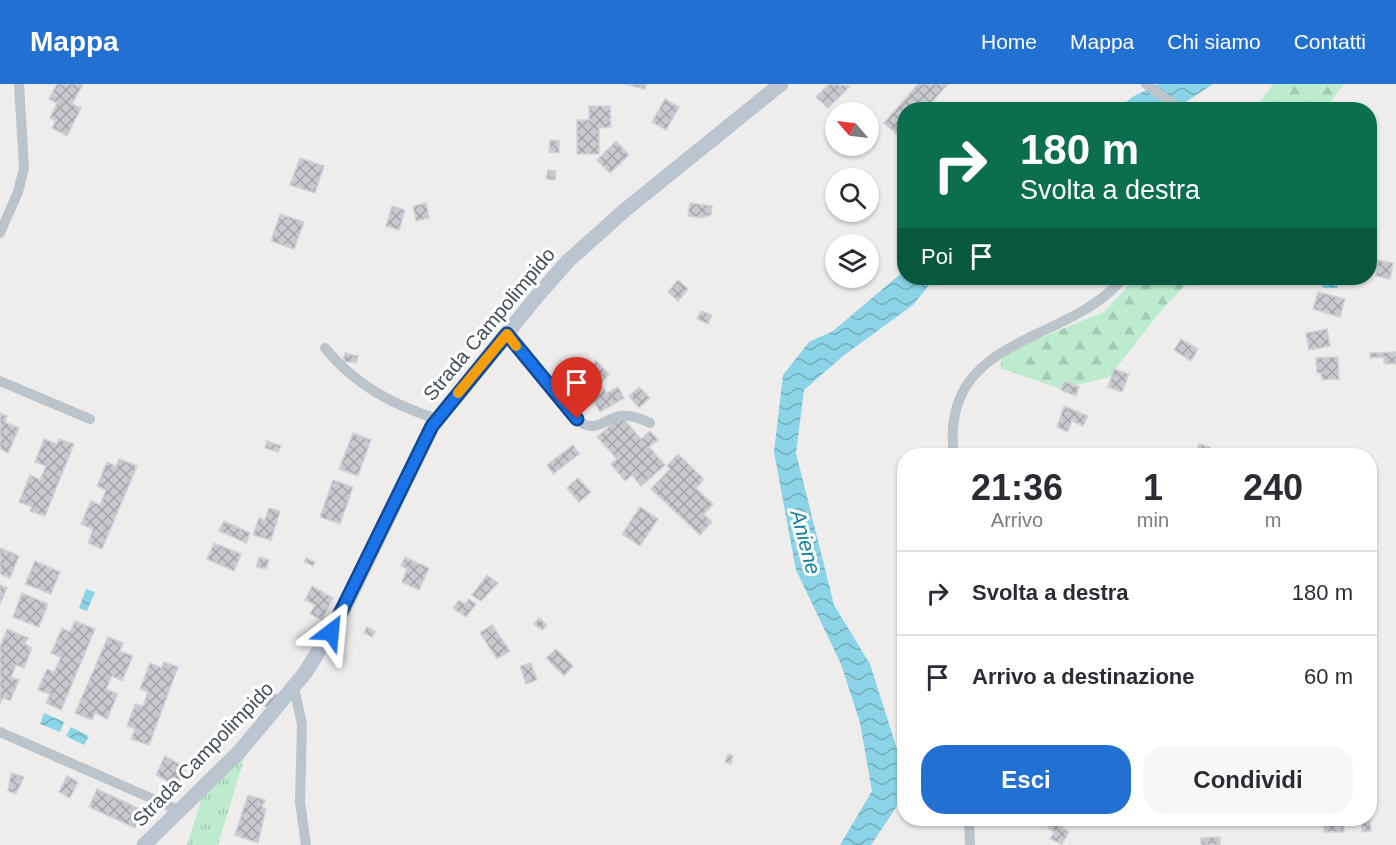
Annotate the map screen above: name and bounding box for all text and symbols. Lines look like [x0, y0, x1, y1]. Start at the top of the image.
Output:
text: Mappa [30, 26, 119, 57]
text: Home [981, 30, 1037, 53]
text: Mappa [1070, 30, 1134, 53]
text: Chi siamo [1167, 30, 1261, 53]
text: Contatti [1294, 30, 1366, 53]
north arrow [825, 102, 879, 156]
map controls [825, 102, 879, 288]
icon: right [921, 126, 999, 204]
text: 180 m [1020, 126, 1139, 173]
button: search [825, 168, 879, 222]
text: Svolta a destra [1020, 175, 1200, 205]
button: layers [825, 234, 879, 288]
icon: arrive [965, 240, 998, 273]
street label: Strada Campolimpido [419, 243, 559, 405]
text: Poi [921, 244, 953, 269]
pin [551, 357, 602, 419]
icon: arrive [560, 366, 593, 399]
text: 21:36 [971, 467, 1063, 508]
text: 1 [1143, 467, 1163, 508]
text: 240 [1243, 467, 1303, 508]
water label: Aniene [786, 506, 826, 577]
text: Arrivo [991, 509, 1043, 531]
text: min [1137, 509, 1169, 531]
text: m [1265, 509, 1281, 531]
icon: right [921, 577, 954, 610]
text: Svolta a destra [972, 580, 1129, 605]
text: 180 m [1292, 580, 1353, 605]
position arrow [299, 600, 363, 664]
icon: arrive [921, 661, 954, 694]
text: Arrivo a destinazione [972, 664, 1195, 689]
text: 60 m [1304, 664, 1353, 689]
street label: Strada Campolimpido [128, 677, 278, 831]
button: Esci [921, 745, 1131, 814]
button: Condividi [1143, 745, 1353, 814]

